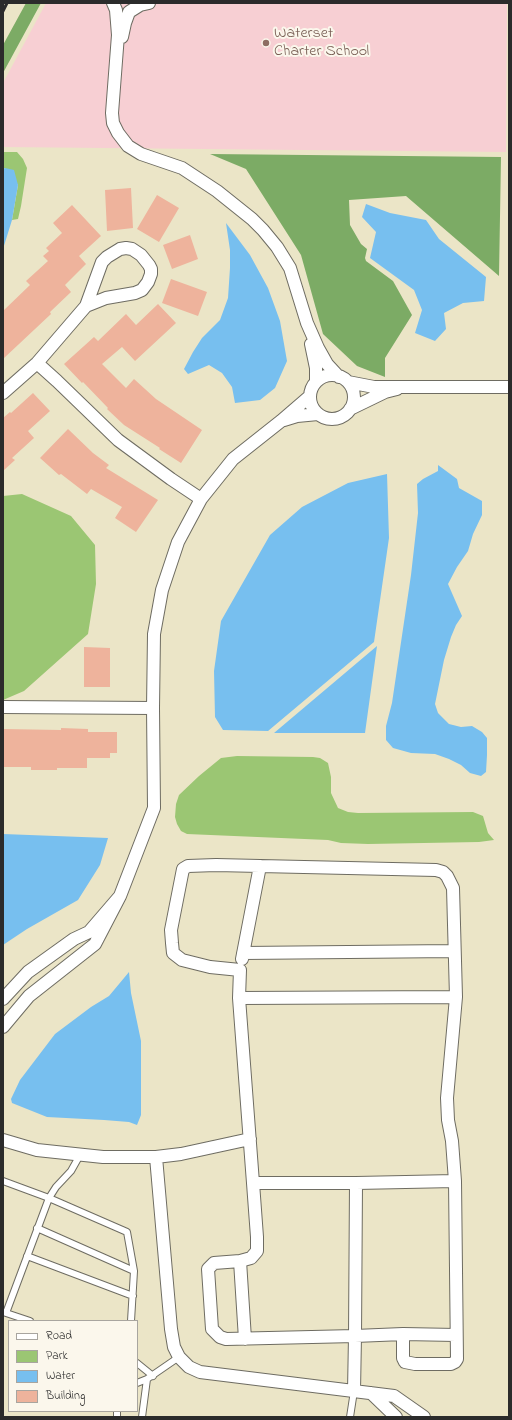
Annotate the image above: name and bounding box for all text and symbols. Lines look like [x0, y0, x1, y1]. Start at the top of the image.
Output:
place label: Waterset Charter School [274, 24, 369, 62]
marker: Waterset Charter School [261, 38, 271, 48]
legend [8, 1320, 138, 1412]
text: Road [46, 1327, 72, 1345]
text: Park [46, 1347, 68, 1365]
text: Water [46, 1367, 75, 1385]
text: Building [46, 1387, 85, 1405]

